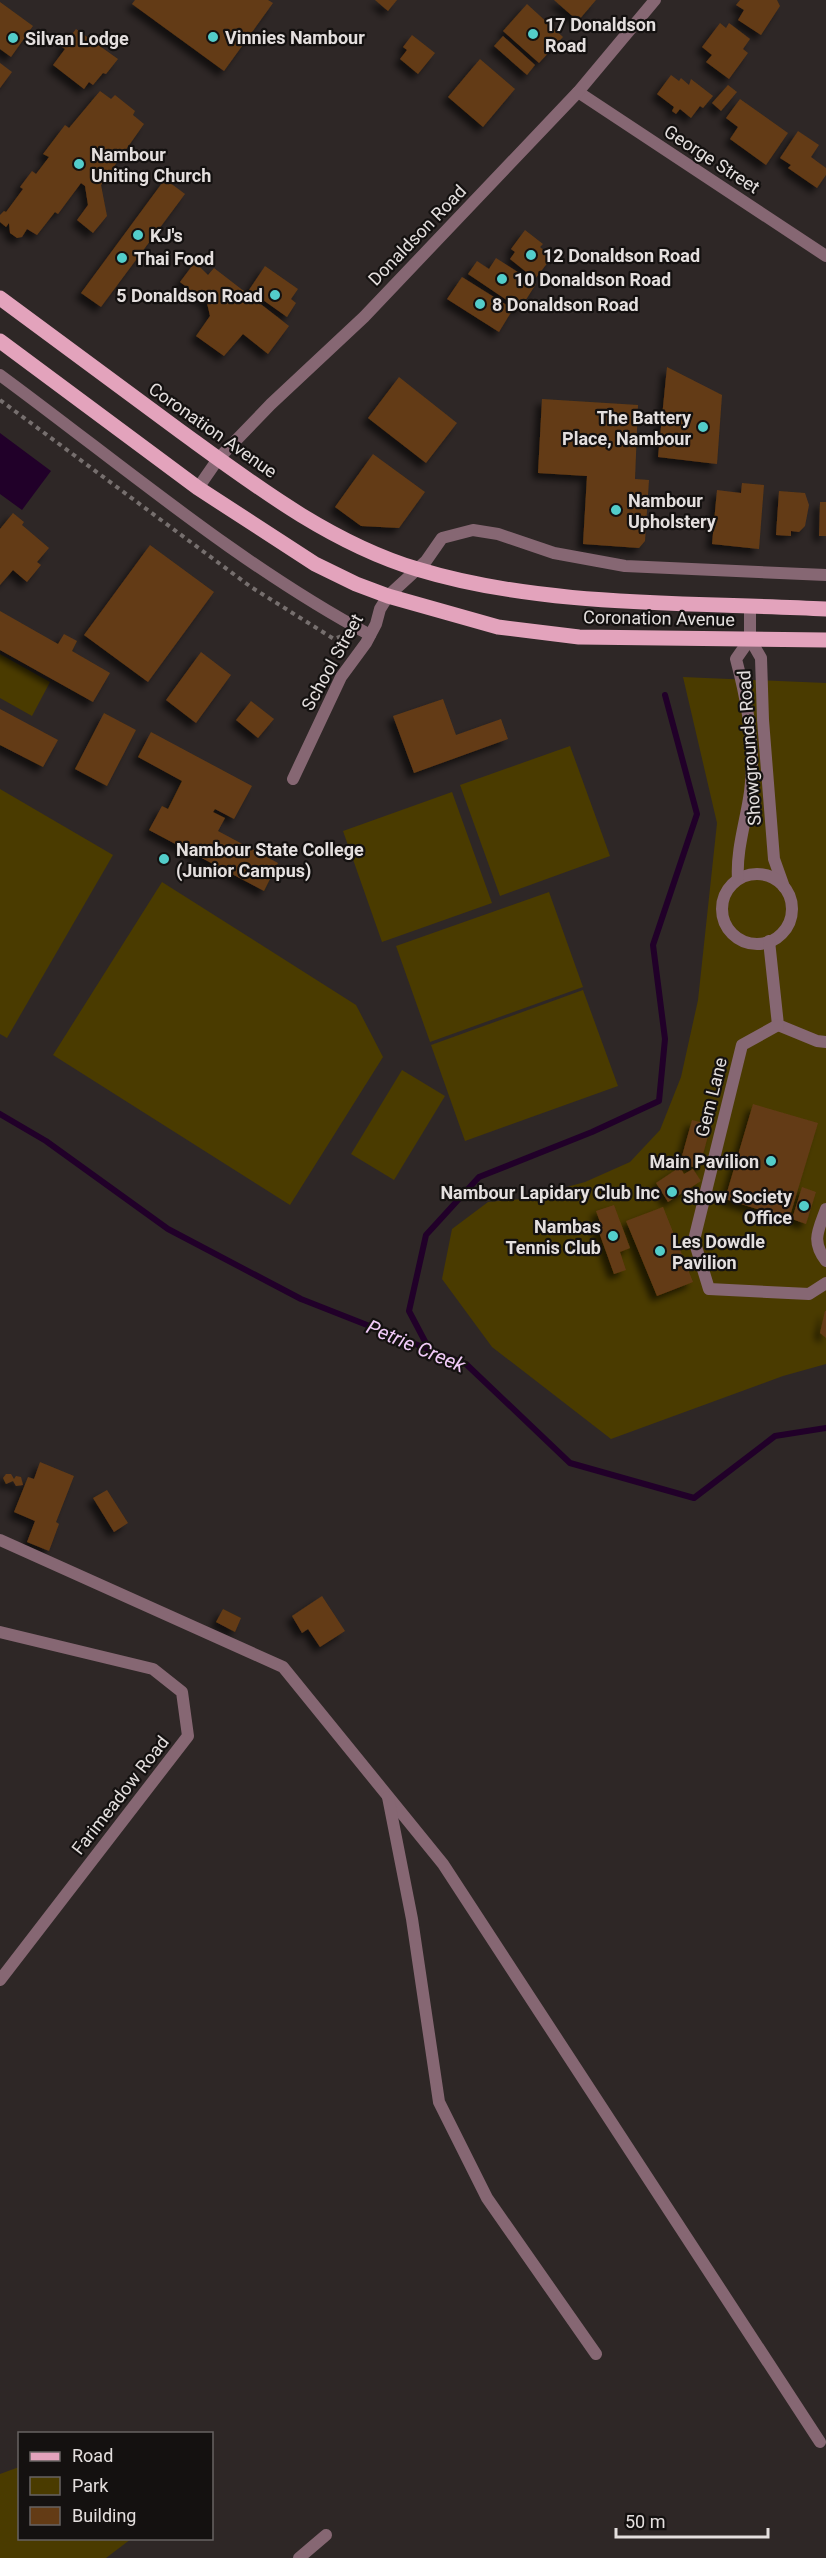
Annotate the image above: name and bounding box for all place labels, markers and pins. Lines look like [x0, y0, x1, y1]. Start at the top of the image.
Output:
place label: 17 Donaldson Road [545, 14, 656, 56]
place label: Vinnies Nambour [225, 27, 365, 48]
marker: 17 Donaldson Road [526, 27, 540, 41]
place label: Silvan Lodge [25, 28, 129, 49]
marker: Vinnies Nambour [206, 30, 220, 44]
marker: Silvan Lodge [6, 31, 20, 45]
place label: Nambour Uniting Church [91, 144, 211, 186]
marker: Nambour Uniting Church [72, 157, 86, 171]
place label: KJ's [150, 225, 183, 246]
marker: KJ's [131, 228, 145, 242]
place label: 12 Donaldson Road [543, 245, 700, 266]
place label: Thai Food [134, 248, 214, 269]
marker: 12 Donaldson Road [524, 248, 538, 262]
marker: Thai Food [115, 251, 129, 265]
place label: 10 Donaldson Road [514, 269, 671, 290]
marker: 10 Donaldson Road [495, 272, 509, 286]
place label: 5 Donaldson Road [116, 285, 263, 306]
marker: 5 Donaldson Road [268, 288, 282, 302]
place label: 8 Donaldson Road [492, 294, 639, 315]
marker: 8 Donaldson Road [473, 297, 487, 311]
place label: The Battery Place, Nambour [562, 407, 692, 449]
marker: The Battery Place, Nambour [696, 420, 710, 434]
place label: Nambour Upholstery [628, 490, 717, 532]
marker: Nambour Upholstery [609, 503, 623, 517]
place label: Nambour State College (Junior Campus) [176, 839, 364, 882]
marker: Nambour State College (Junior Campus) [157, 852, 171, 866]
place label: Main Pavilion [650, 1151, 759, 1172]
marker: Main Pavilion [764, 1154, 778, 1168]
place label: Nambour Lapidary Club Inc [440, 1182, 660, 1203]
marker: Nambour Lapidary Club Inc [665, 1185, 679, 1199]
place label: Show Society Office [683, 1186, 793, 1228]
marker: Show Society Office [797, 1199, 811, 1213]
place label: Nambas Tennis Club [506, 1216, 601, 1258]
marker: Nambas Tennis Club [606, 1229, 620, 1243]
place label: Les Dowdle Pavilion [672, 1231, 765, 1273]
marker: Les Dowdle Pavilion [653, 1244, 667, 1258]

